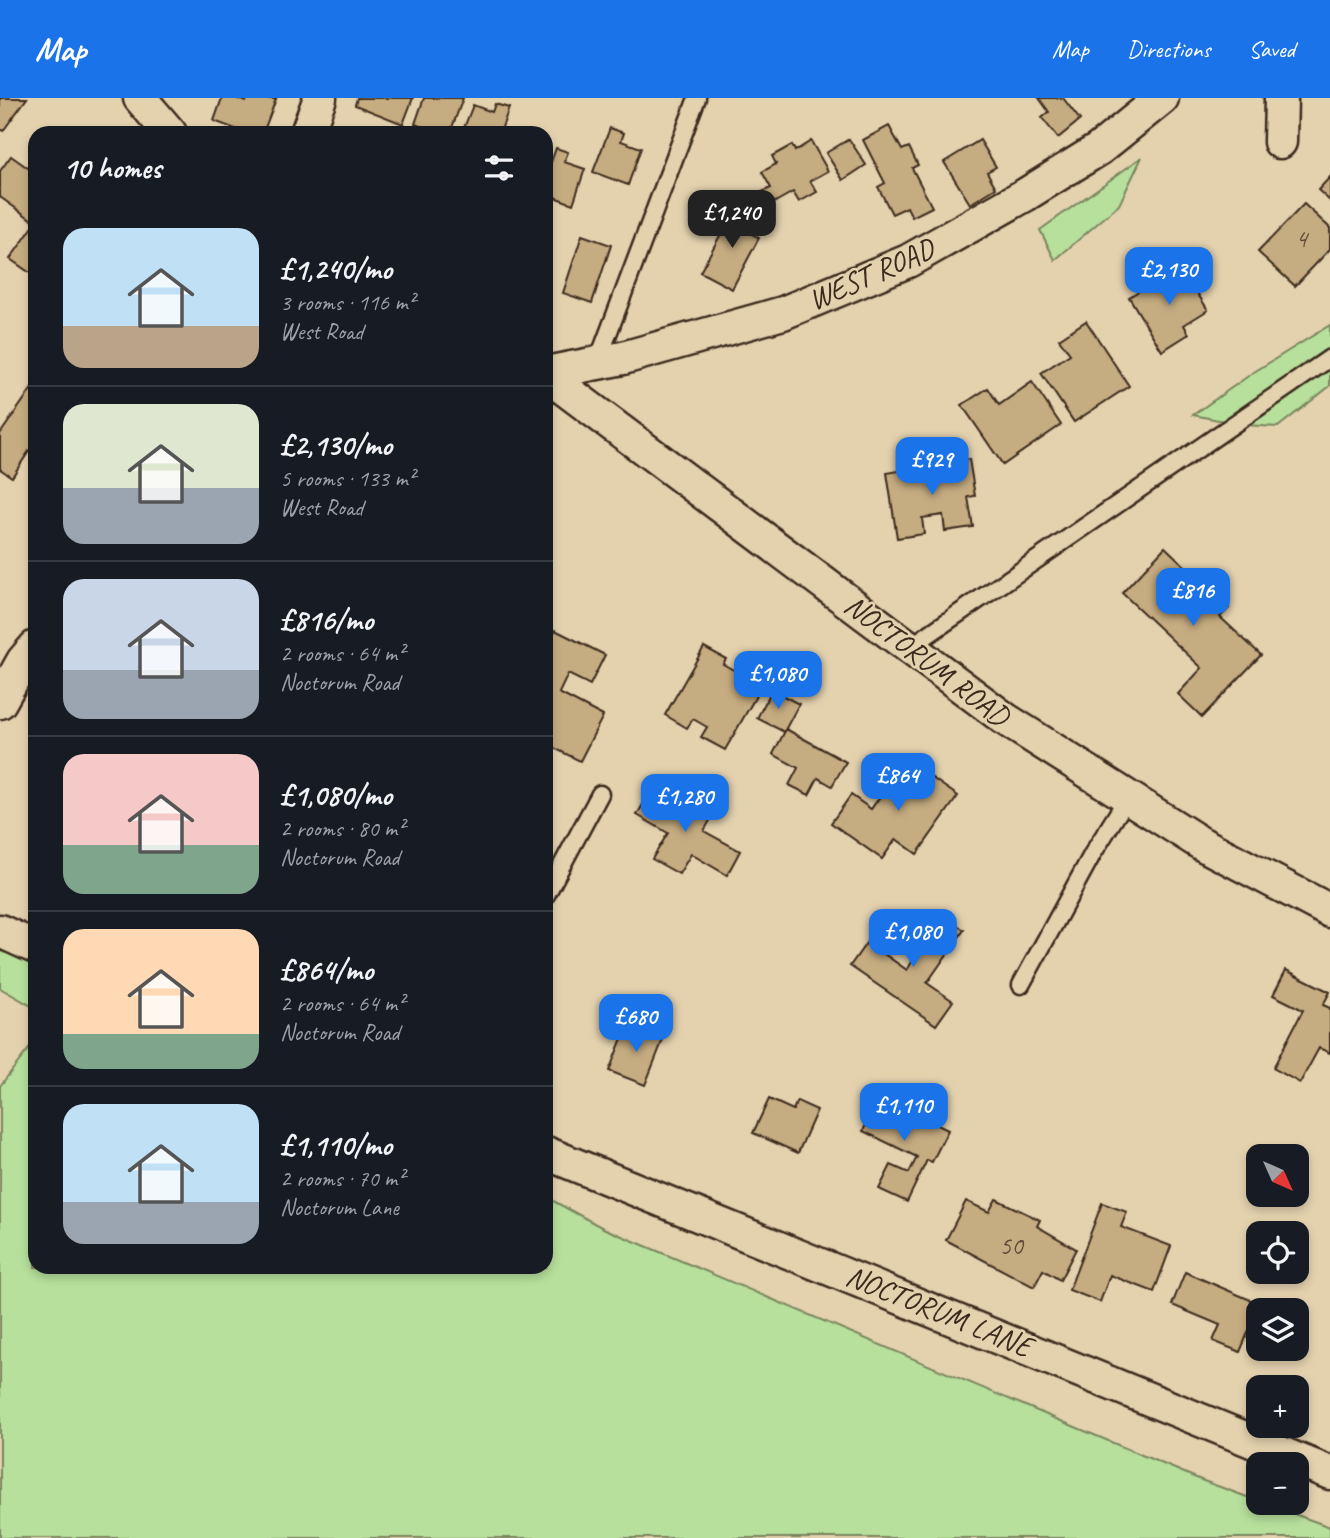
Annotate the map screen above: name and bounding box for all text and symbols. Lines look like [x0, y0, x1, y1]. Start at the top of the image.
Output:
text: Map [35, 28, 86, 70]
text: Map [1052, 34, 1089, 64]
text: Directions [1127, 34, 1210, 64]
text: Saved [1248, 34, 1295, 64]
text: 10 homes [63, 149, 161, 187]
icon: filters [480, 149, 518, 187]
pin: £1,240 [675, 190, 789, 250]
text: £1,240 [704, 198, 760, 227]
house number: 4 [1295, 222, 1309, 255]
street label: WEST ROAD [802, 228, 942, 319]
pin: £2,130 [1112, 248, 1226, 307]
text: £1,240/mo [280, 250, 392, 288]
text: £2,130 [1141, 255, 1197, 284]
icon: home [119, 256, 203, 340]
text: 3 rooms · 116 m² [280, 288, 415, 317]
text: West Road [280, 317, 363, 346]
text: £2,130/mo [280, 426, 392, 464]
icon: home [119, 432, 203, 516]
pin: £929 [891, 438, 973, 497]
text: £929 [912, 445, 952, 474]
text: 5 rooms · 133 m² [280, 464, 415, 493]
text: West Road [280, 493, 363, 522]
pin: £816 [1152, 568, 1234, 628]
text: £816 [1172, 576, 1214, 605]
street label: NOCTORUM ROAD [837, 586, 1019, 736]
text: £816/mo [280, 601, 373, 639]
icon: home [119, 607, 203, 691]
text: 2 rooms · 64 m² [280, 639, 404, 668]
pin: £1,080 [721, 652, 835, 711]
text: £1,080 [750, 659, 806, 688]
text: Noctorum Road [280, 668, 400, 697]
pin: £864 [857, 754, 939, 813]
text: £864 [877, 761, 919, 790]
pin: £1,280 [628, 774, 742, 834]
text: £1,080/mo [280, 776, 392, 814]
icon: home [119, 782, 203, 866]
text: £1,280 [657, 782, 713, 811]
text: 2 rooms · 80 m² [280, 814, 404, 843]
text: Noctorum Road [280, 843, 400, 872]
pin: £1,080 [856, 910, 970, 969]
text: £1,080 [885, 917, 941, 946]
text: £864/mo [280, 951, 373, 989]
icon: home [119, 957, 203, 1041]
text: 2 rooms · 64 m² [280, 989, 404, 1018]
pin: £680 [595, 995, 677, 1054]
text: £680 [615, 1002, 657, 1031]
text: Noctorum Road [280, 1018, 400, 1047]
pin: £1,110 [847, 1084, 961, 1143]
text: £1,110 [876, 1091, 932, 1120]
text: £1,110/mo [280, 1126, 392, 1164]
icon: home [119, 1132, 203, 1216]
north arrow [1246, 1144, 1309, 1208]
map controls [1246, 1144, 1309, 1515]
text: 2 rooms · 70 m² [280, 1164, 404, 1193]
text: Noctorum Lane [280, 1193, 399, 1222]
button: locate [1246, 1221, 1309, 1284]
house number: 50 [999, 1229, 1025, 1262]
street label: NOCTORUM LANE [841, 1256, 1041, 1367]
button: layers [1246, 1298, 1309, 1361]
button: + [1246, 1375, 1309, 1438]
button: − [1246, 1452, 1309, 1515]

